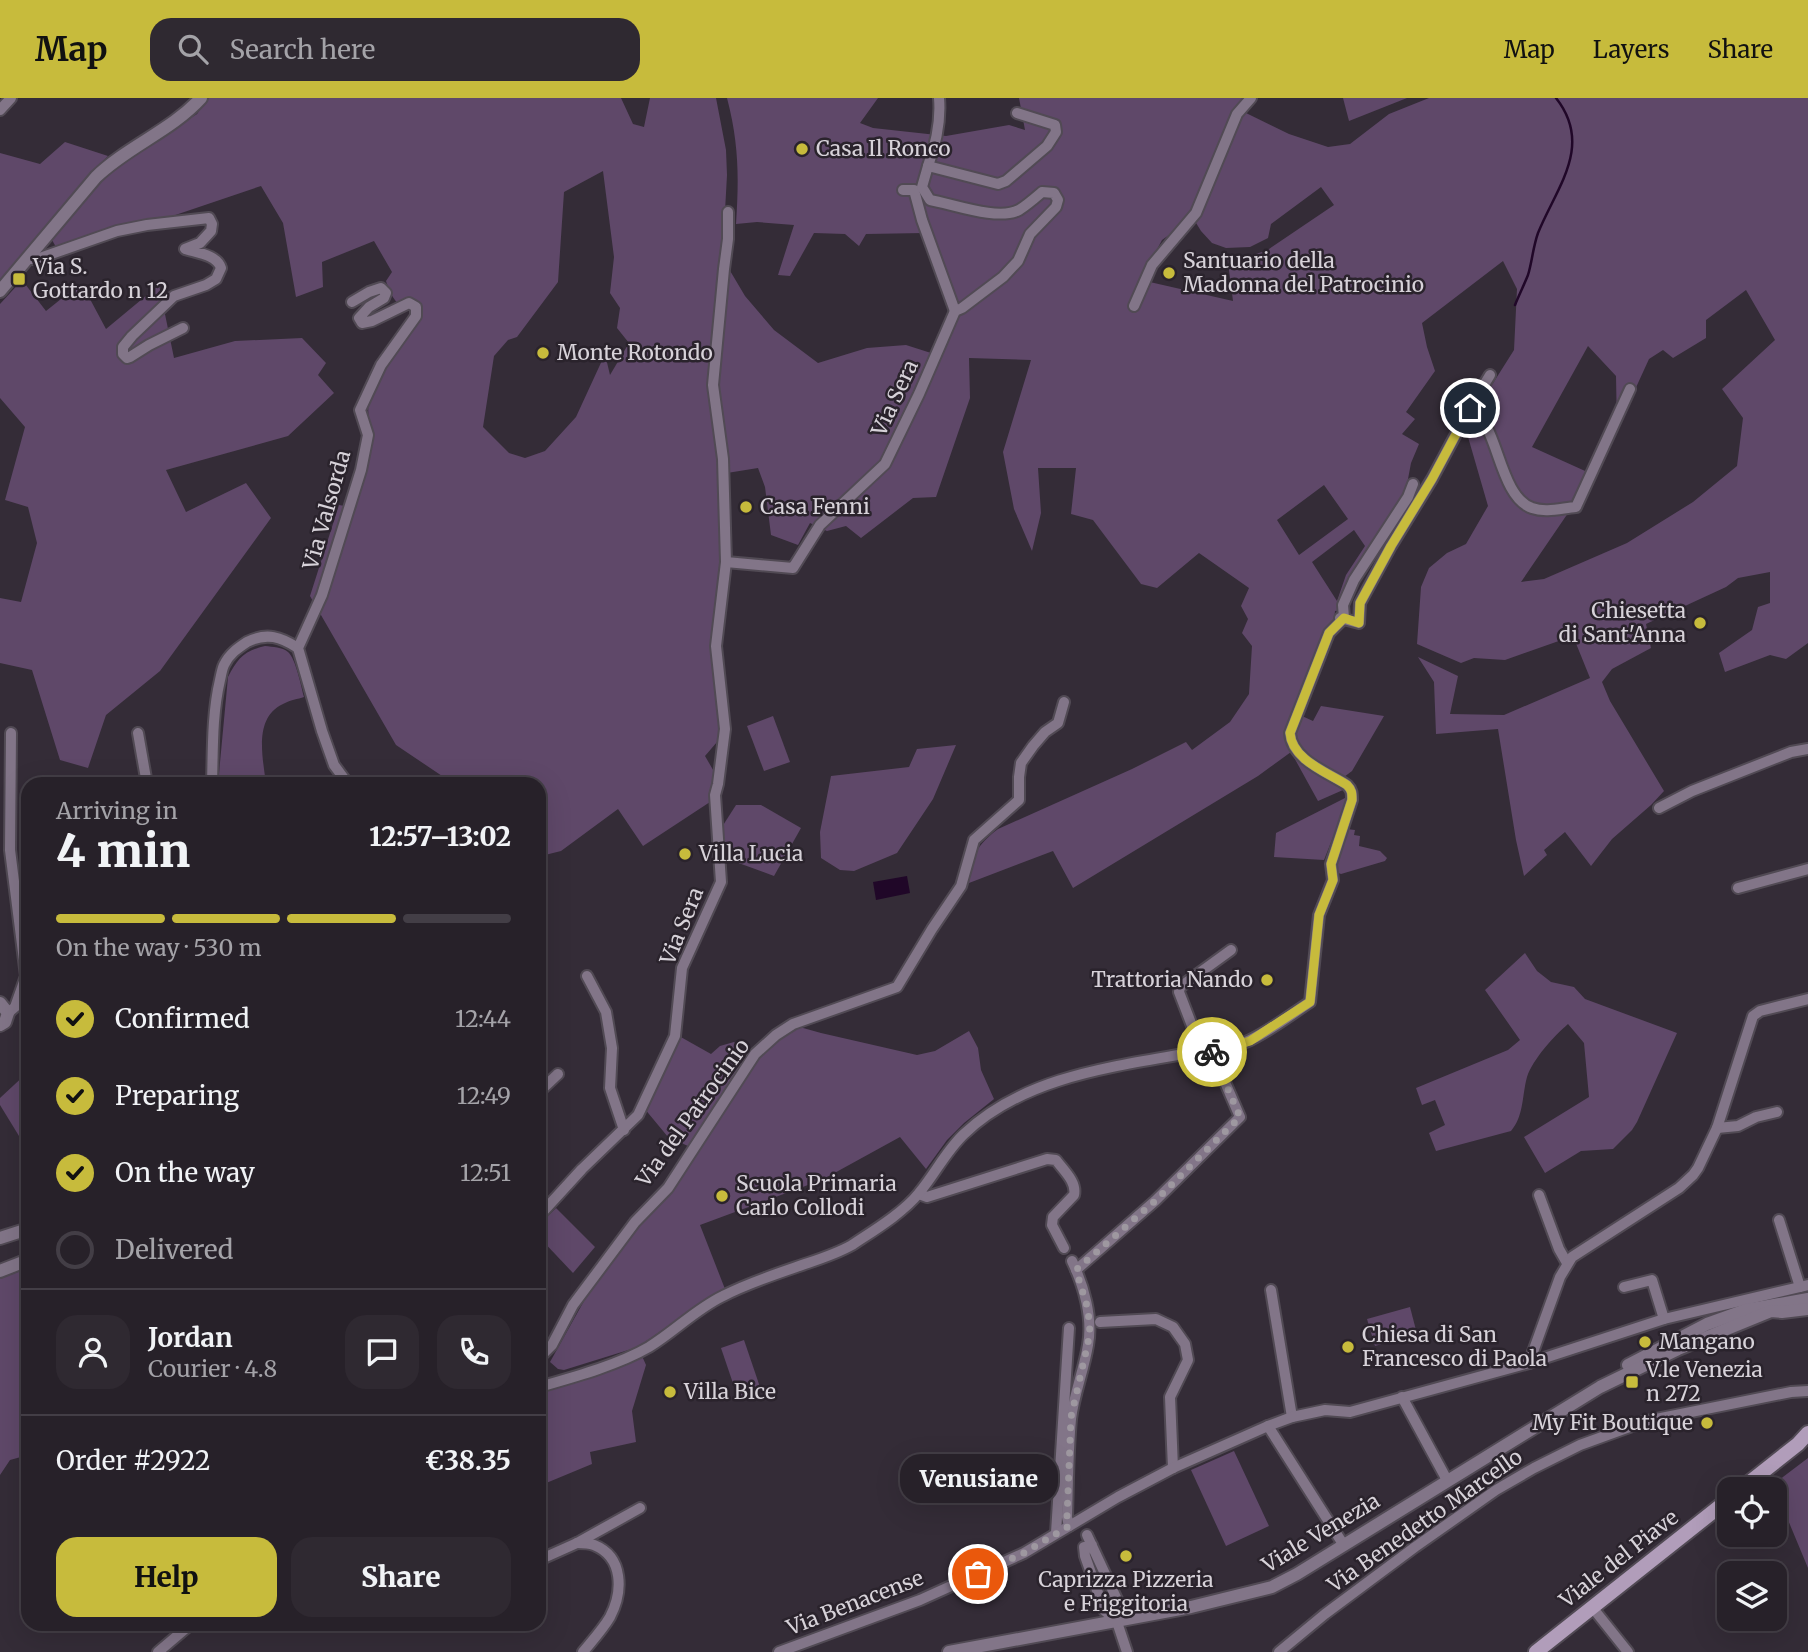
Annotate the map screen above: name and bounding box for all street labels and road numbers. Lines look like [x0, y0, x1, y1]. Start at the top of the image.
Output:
street label: Via Sera [865, 355, 924, 441]
street label: Via Valsorda [296, 447, 356, 574]
street label: Via Sera [653, 883, 709, 969]
street label: Via del Patrocinio [629, 1033, 755, 1193]
street label: Via Benedetto Marcello [1321, 1443, 1528, 1599]
street label: Viale Venezia [1256, 1487, 1385, 1579]
street label: Viale del Piave [1553, 1504, 1684, 1614]
street label: Via Benacense [782, 1564, 927, 1641]

